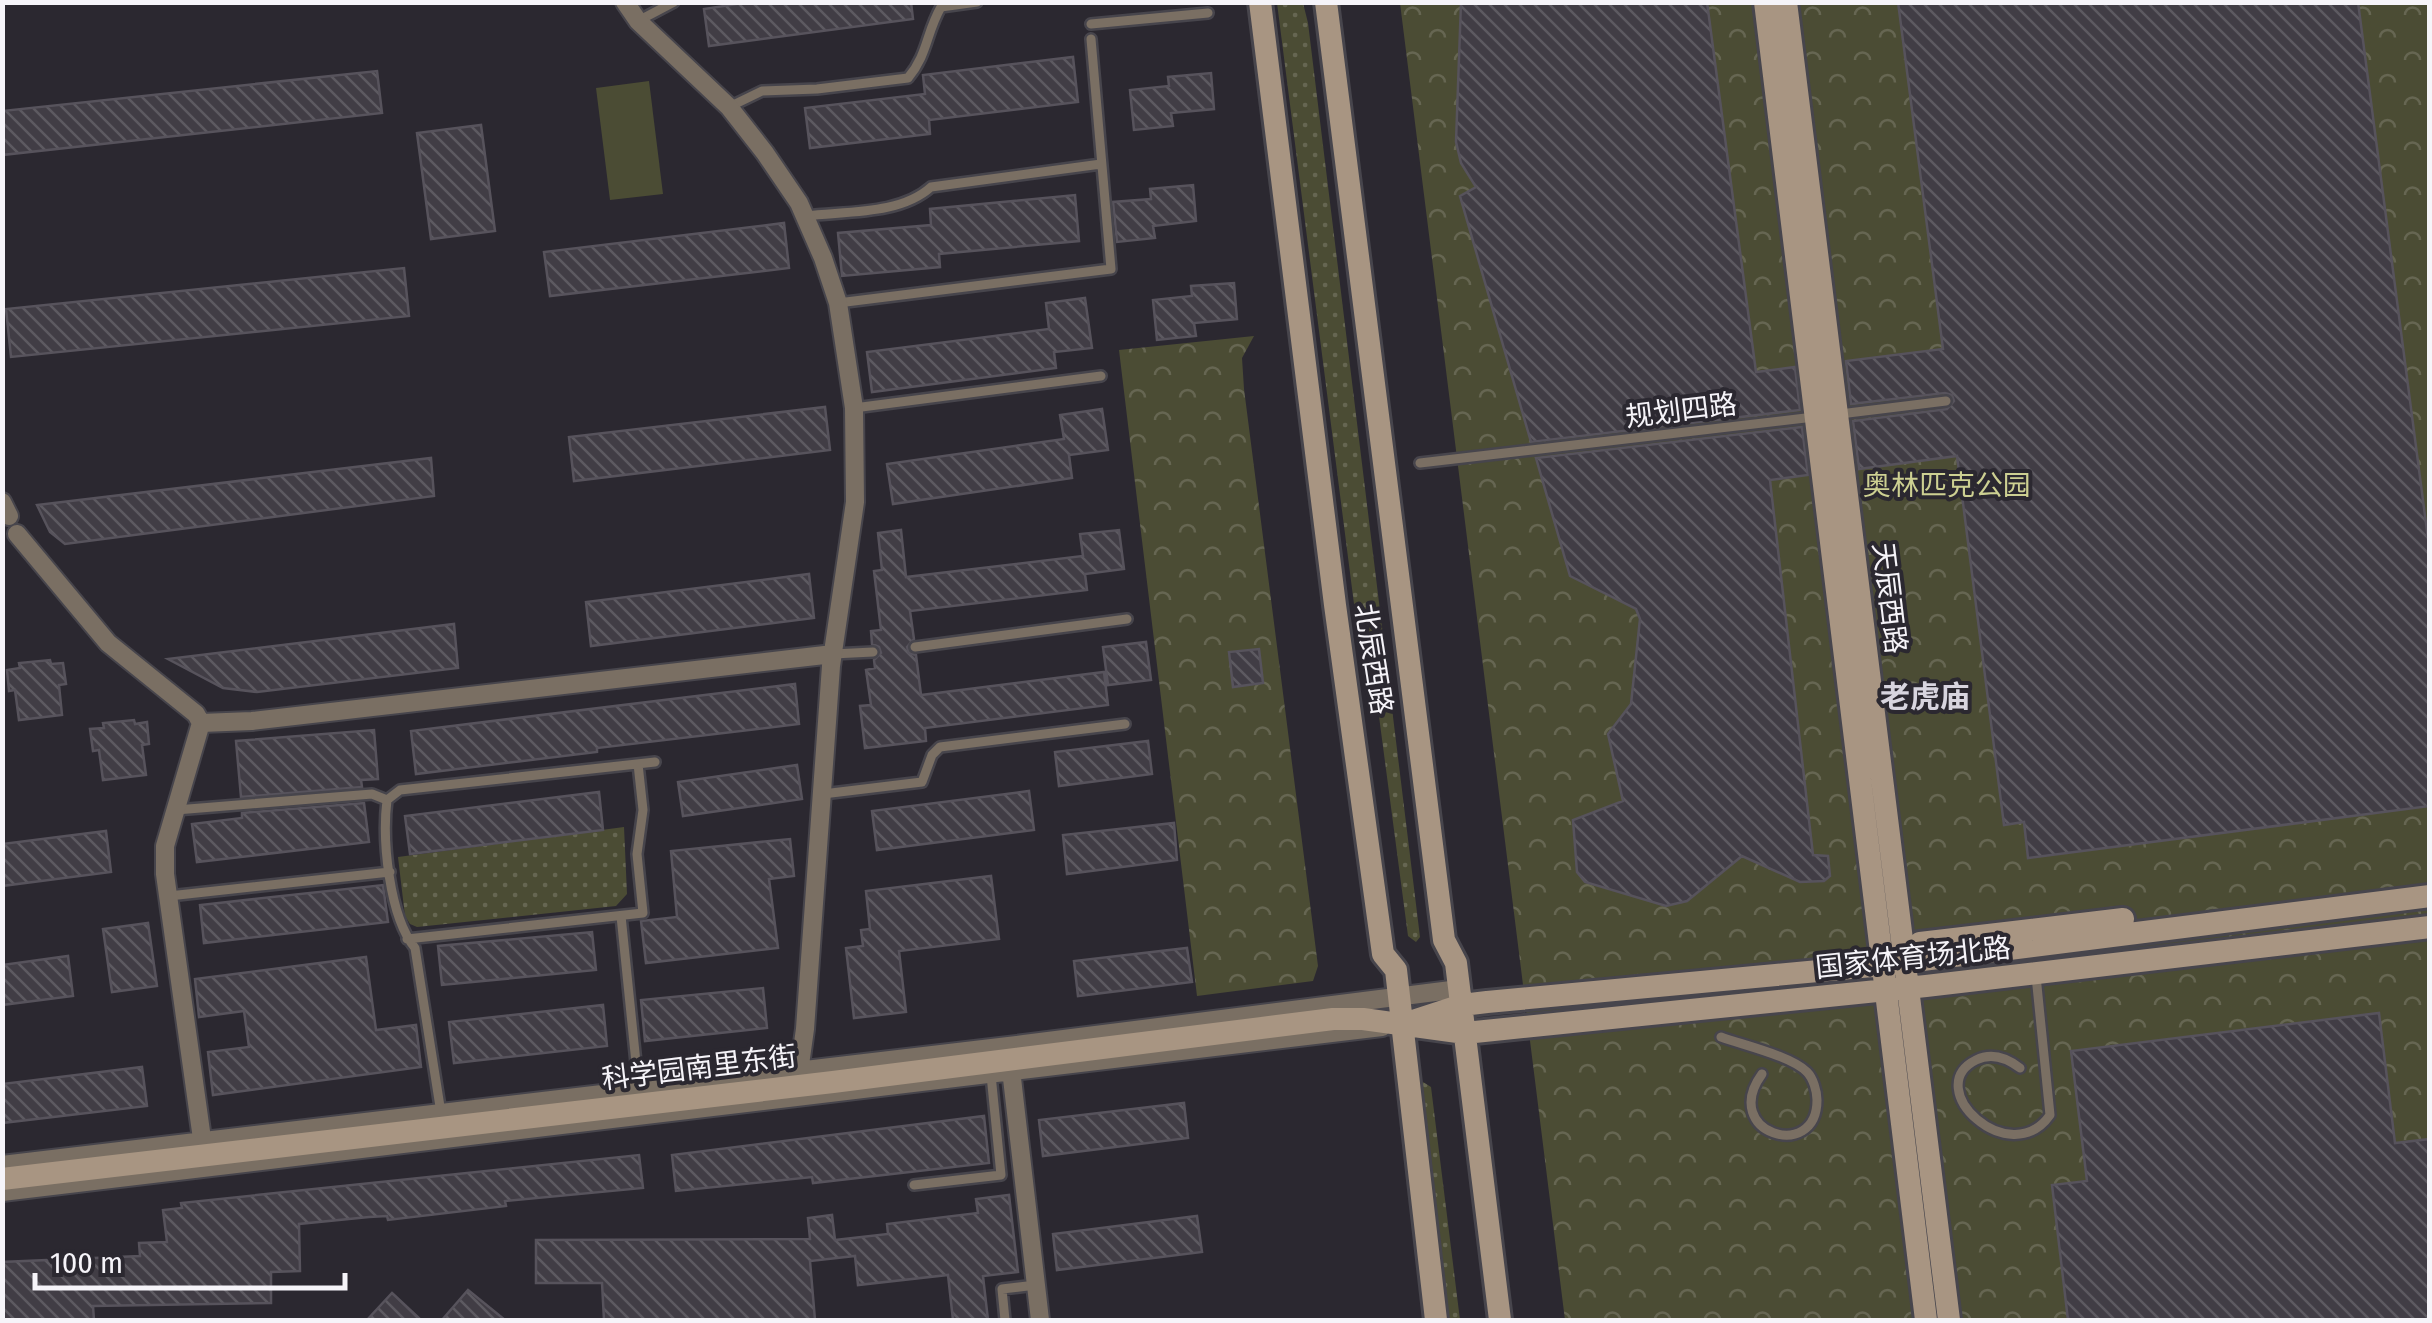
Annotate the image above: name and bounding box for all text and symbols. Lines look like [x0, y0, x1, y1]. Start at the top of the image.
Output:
street label: 规划四路 [1623, 387, 1739, 434]
park label: 奥林匹克公园 [1863, 469, 2031, 502]
street label: 天辰西路 [1866, 540, 1913, 656]
street label: 北辰西路 [1348, 601, 1399, 717]
district label: 老虎庙 [1880, 679, 1970, 715]
street label: 国家体育场北路 [1814, 931, 2012, 984]
street label: 科学园南里东街 [600, 1039, 798, 1096]
scale bar [35, 1228, 345, 1290]
text: 100 m [50, 1245, 123, 1281]

